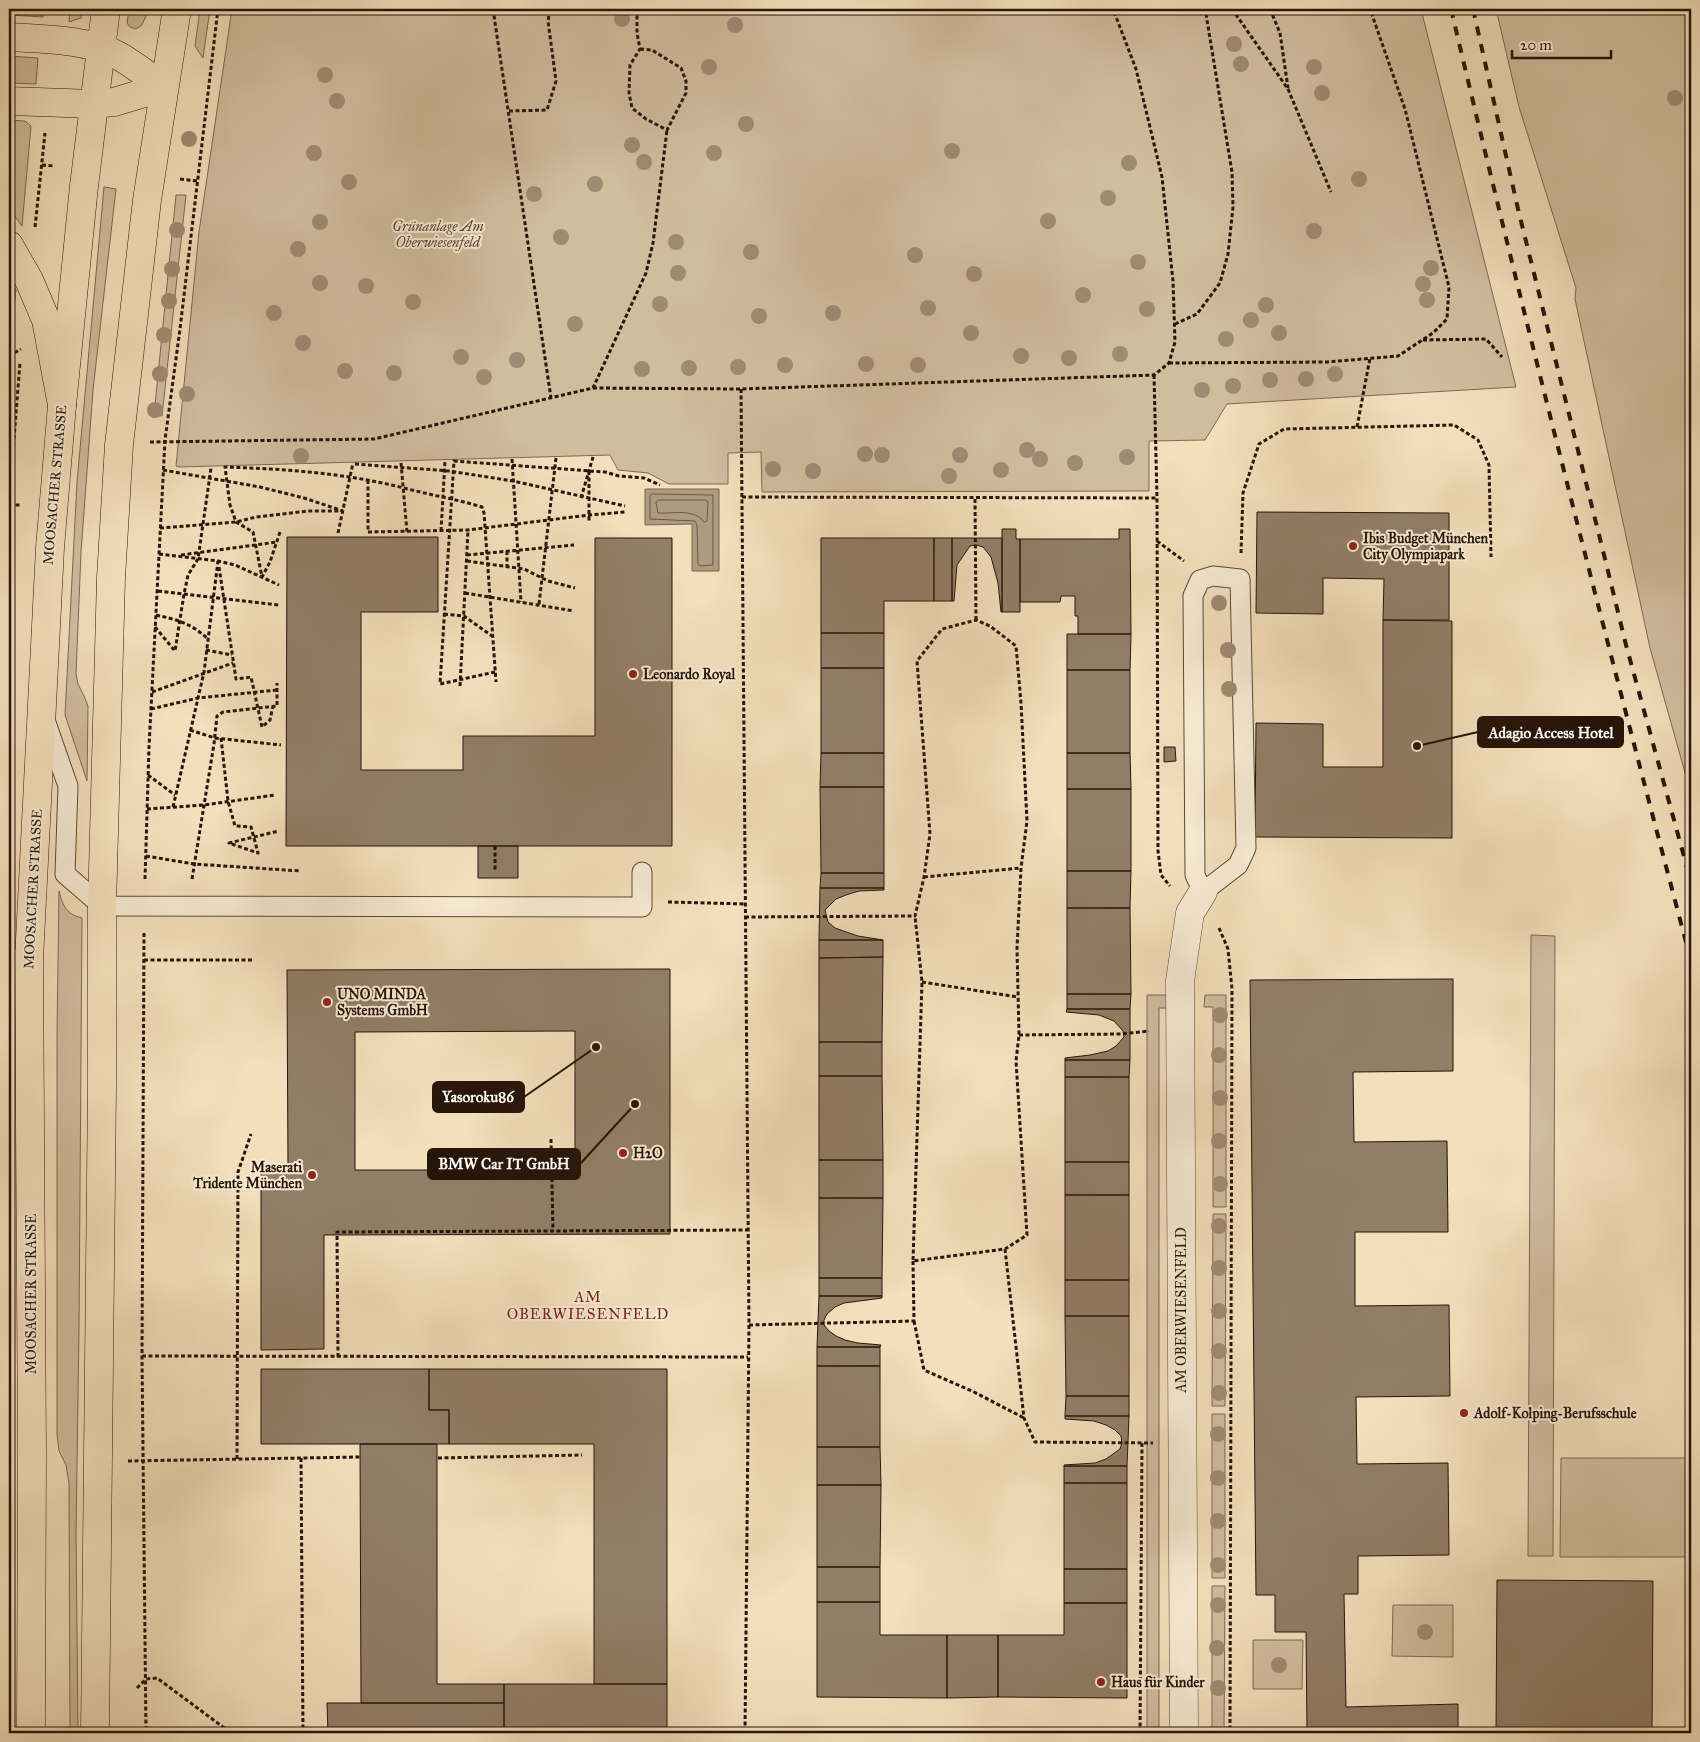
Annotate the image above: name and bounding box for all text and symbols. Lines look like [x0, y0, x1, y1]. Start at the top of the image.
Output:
scale bar [1512, 28, 1611, 60]
text: 20 m [1520, 36, 1552, 54]
park label: Grünanlage Am Oberwiesenfeld [392, 218, 484, 251]
street label: MOOSACHER STRASSE [40, 404, 70, 566]
place label: Ibis Budget München City Olympiapark [1363, 530, 1489, 564]
marker: Ibis Budget München City Olympiapark [1347, 540, 1359, 552]
place label: Leonardo Royal [643, 666, 736, 684]
marker: Leonardo Royal [627, 668, 639, 680]
callout: Adagio Access Hotel [1478, 717, 1623, 747]
text: Adagio Access Hotel [1487, 724, 1614, 743]
street label: MOOSACHER STRASSE [20, 808, 46, 970]
place label: UNO MINDA Systems GmbH [337, 986, 428, 1020]
marker: UNO MINDA Systems GmbH [321, 996, 333, 1008]
callout: Yasoroku86 [433, 1082, 524, 1112]
text: Yasoroku86 [441, 1088, 515, 1106]
place label: H2O [633, 1145, 663, 1162]
marker: H2O [617, 1147, 629, 1159]
callout: BMW Car IT GmbH [428, 1149, 580, 1179]
text: BMW Car IT GmbH [438, 1155, 570, 1173]
place label: Maserati Tridente München [192, 1159, 302, 1192]
marker: Maserati Tridente München [306, 1169, 318, 1181]
street label: MOOSACHER STRASSE [23, 1214, 40, 1374]
street label: AM OBERWIESENFELD [1173, 1227, 1190, 1394]
district label: AM OBERWIESENFELD [507, 1288, 669, 1323]
place label: Adolf-Kolping-Berufsschule [1473, 1405, 1637, 1423]
marker: Adolf-Kolping-Berufsschule [1458, 1407, 1470, 1419]
place label: Haus für Kinder [1111, 1674, 1205, 1691]
marker: Haus für Kinder [1095, 1676, 1107, 1688]

